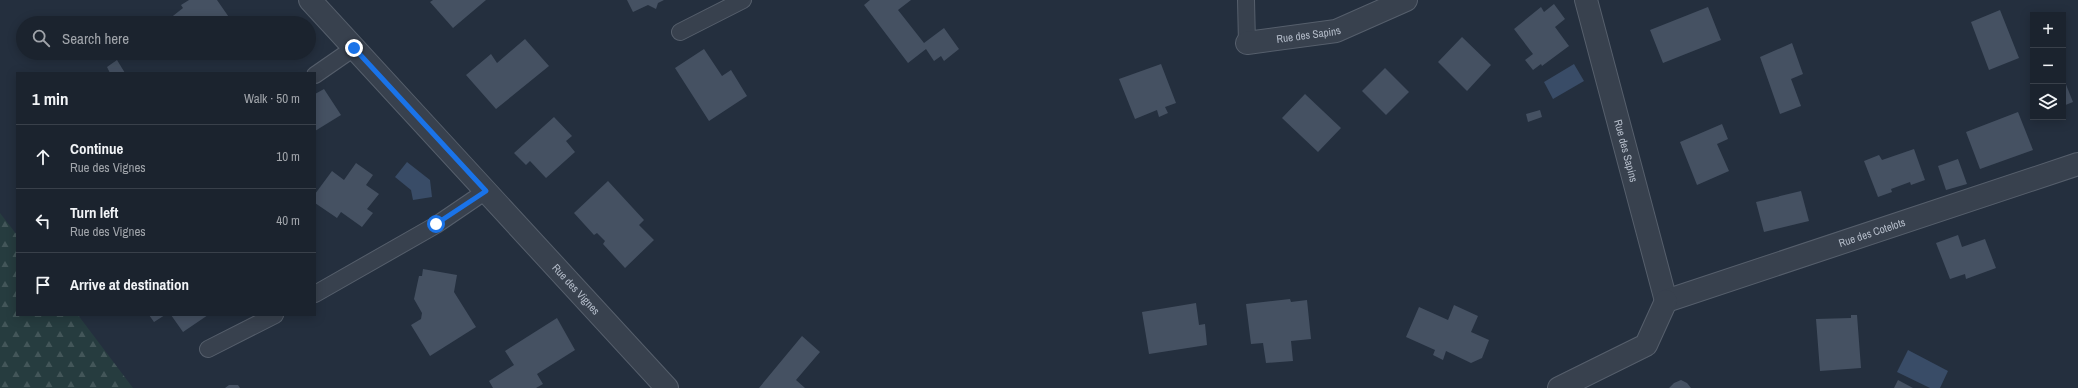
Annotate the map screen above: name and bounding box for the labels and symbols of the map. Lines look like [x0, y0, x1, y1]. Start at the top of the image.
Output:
street label: Rue des Sapins [1276, 23, 1343, 46]
route end [345, 39, 363, 57]
street label: Rue des Sapins [1611, 118, 1641, 184]
route start [427, 215, 445, 233]
street label: Rue des Cotelots [1837, 215, 1907, 250]
street label: Rue des Vignes [549, 261, 603, 318]

